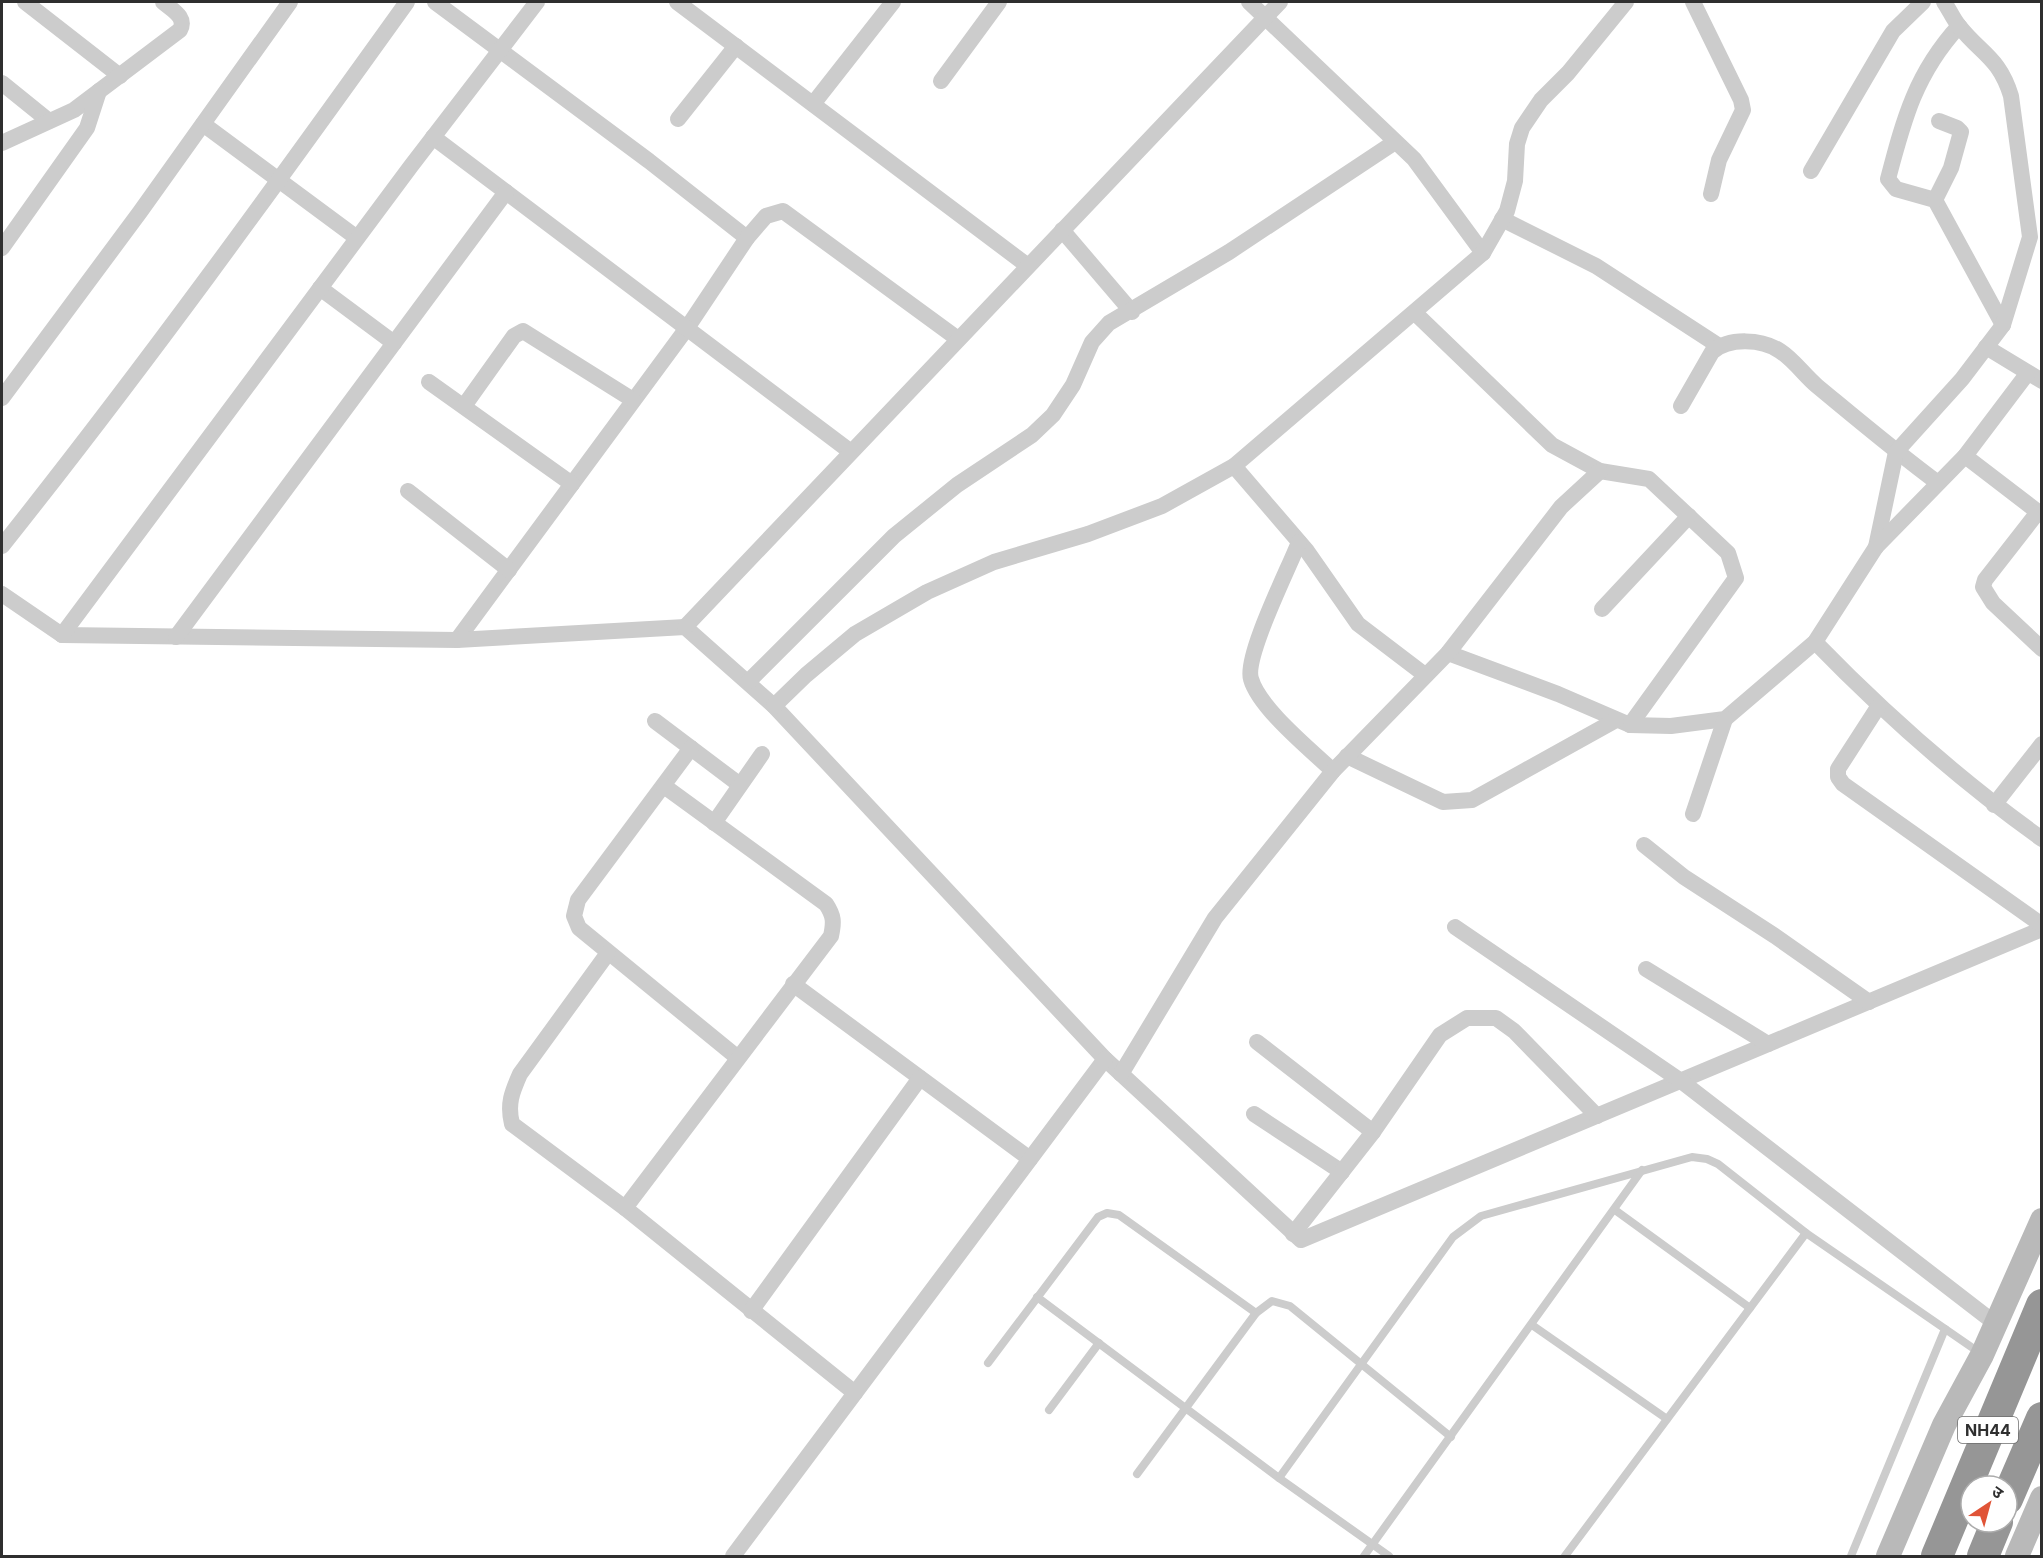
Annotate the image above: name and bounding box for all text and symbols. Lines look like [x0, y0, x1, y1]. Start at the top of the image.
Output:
road number: NH44 [1958, 1417, 2018, 1443]
north arrow [1959, 1474, 2019, 1534]
text: उ [1988, 1481, 2008, 1503]

